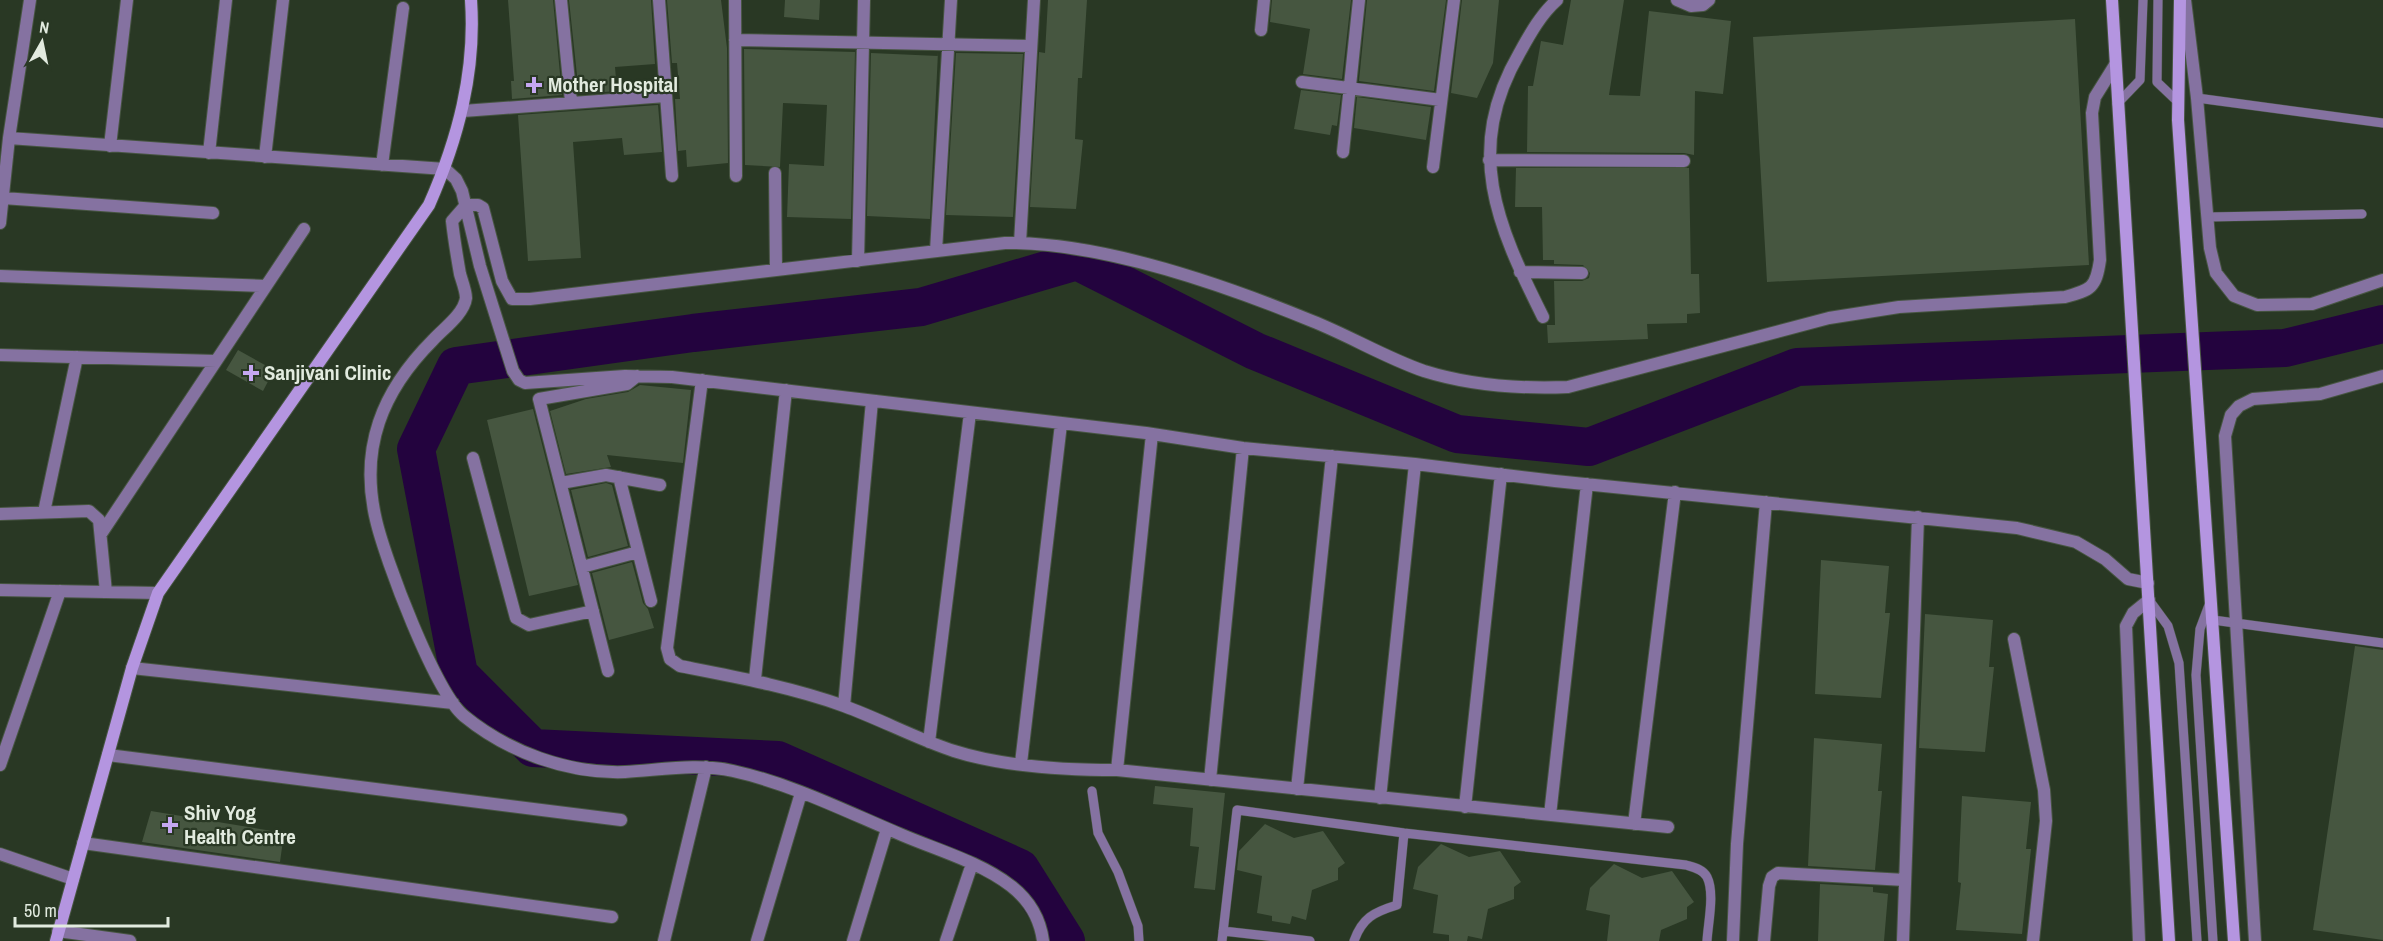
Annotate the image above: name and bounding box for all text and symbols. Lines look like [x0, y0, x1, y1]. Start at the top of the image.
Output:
north arrow [12, 12, 72, 72]
text: N [38, 16, 51, 39]
place label: Mother Hospital [548, 70, 678, 99]
marker: Mother Hospital [525, 76, 543, 94]
place label: Sanjivani Clinic [264, 358, 391, 387]
marker: Sanjivani Clinic [242, 364, 260, 382]
place label: Shiv Yog Health Centre [184, 798, 296, 851]
marker: Shiv Yog Health Centre [161, 816, 179, 834]
scale bar [15, 890, 168, 928]
text: 50 m [24, 898, 57, 923]

